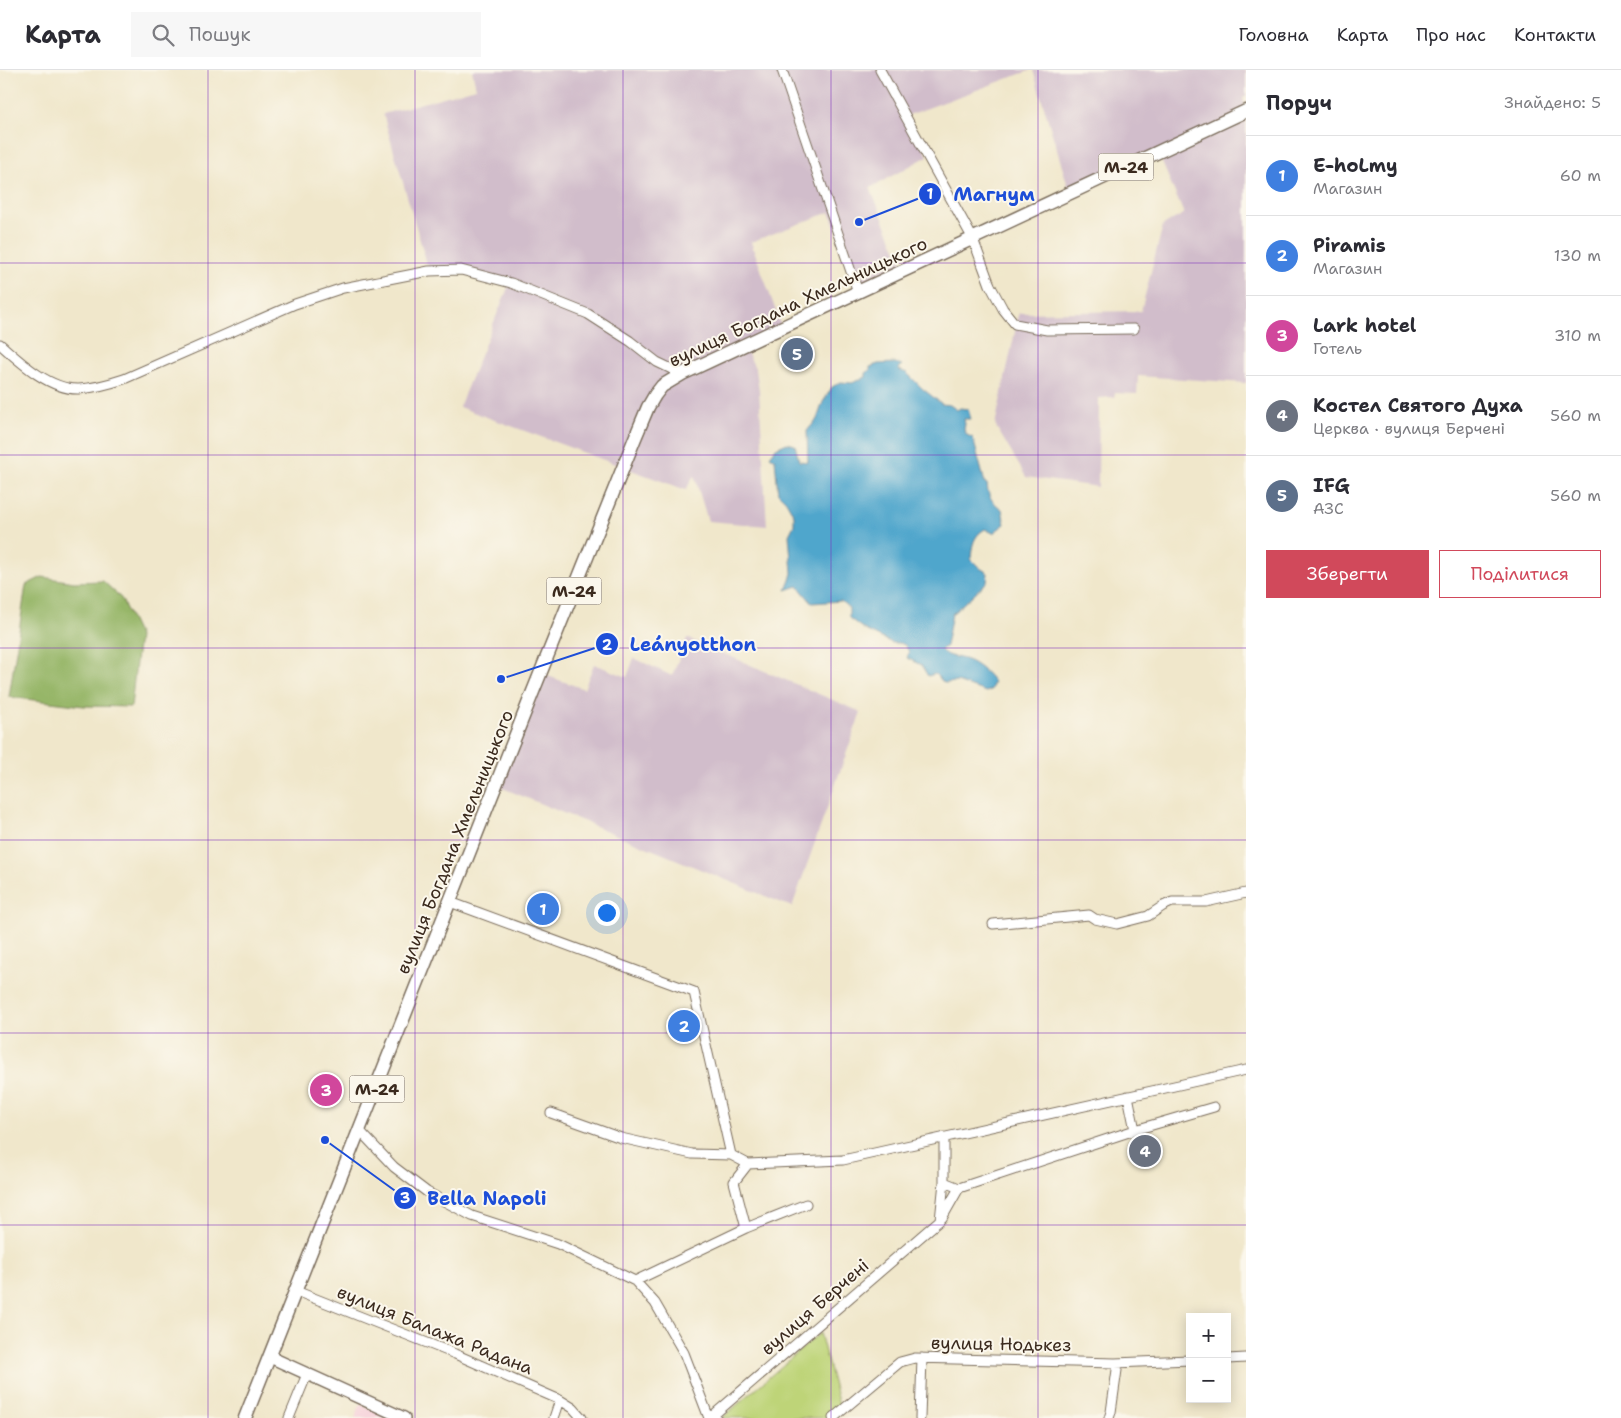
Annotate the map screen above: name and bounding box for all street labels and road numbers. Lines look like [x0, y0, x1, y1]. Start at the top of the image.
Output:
road number: М-24 [1098, 154, 1154, 180]
street label: вулиця Богдана Хмельницького [665, 231, 931, 373]
road number: М-24 [546, 578, 602, 604]
street label: вулиця Богдана Хмельницького [391, 706, 519, 978]
road number: М-24 [350, 1076, 404, 1102]
street label: вулиця Берчені [756, 1253, 874, 1361]
street label: вулиця Балажа Радана [334, 1280, 536, 1380]
street label: вулиця Нодькез [931, 1331, 1071, 1357]

